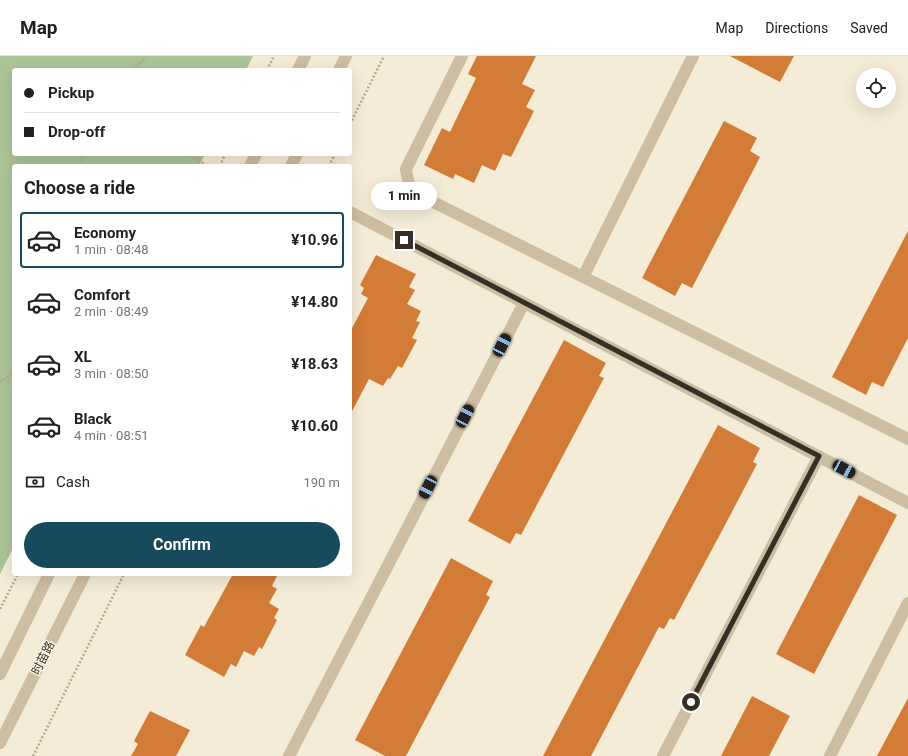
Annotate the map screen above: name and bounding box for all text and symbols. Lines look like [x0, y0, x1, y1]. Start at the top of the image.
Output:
text: Map [20, 16, 58, 39]
text: Map [716, 20, 743, 36]
text: Directions [765, 20, 828, 36]
text: Saved [850, 20, 888, 36]
map controls [856, 68, 896, 108]
button: locate [856, 68, 896, 108]
text: Pickup [48, 84, 94, 102]
text: Drop-off [48, 123, 105, 141]
text: Choose a ride [24, 177, 135, 198]
callout: 1 min [371, 182, 437, 210]
text: 1 min [388, 188, 420, 203]
icon: car [26, 222, 62, 258]
text: Economy [74, 224, 136, 242]
text: ¥10.96 [291, 231, 338, 249]
route end [395, 231, 413, 249]
text: 1 min · 08:48 [74, 242, 149, 257]
icon: car [26, 284, 62, 320]
text: Comfort [74, 286, 130, 304]
text: ¥14.80 [291, 293, 338, 311]
text: 2 min · 08:49 [74, 304, 149, 319]
car [491, 332, 513, 358]
icon: car [26, 346, 62, 382]
text: XL [74, 348, 92, 366]
text: ¥18.63 [291, 355, 338, 373]
text: 3 min · 08:50 [74, 366, 149, 381]
car [454, 403, 476, 429]
icon: car [26, 408, 62, 444]
text: Black [74, 410, 111, 428]
text: ¥10.60 [291, 417, 338, 435]
text: 4 min · 08:51 [74, 428, 149, 443]
car [831, 458, 857, 480]
icon: cash [24, 471, 46, 493]
text: Cash [56, 473, 90, 491]
car [417, 474, 439, 500]
text: 190 m [303, 475, 340, 490]
button: Confirm [24, 522, 340, 568]
street label: 时苗路 [29, 639, 57, 677]
route start [682, 693, 700, 711]

